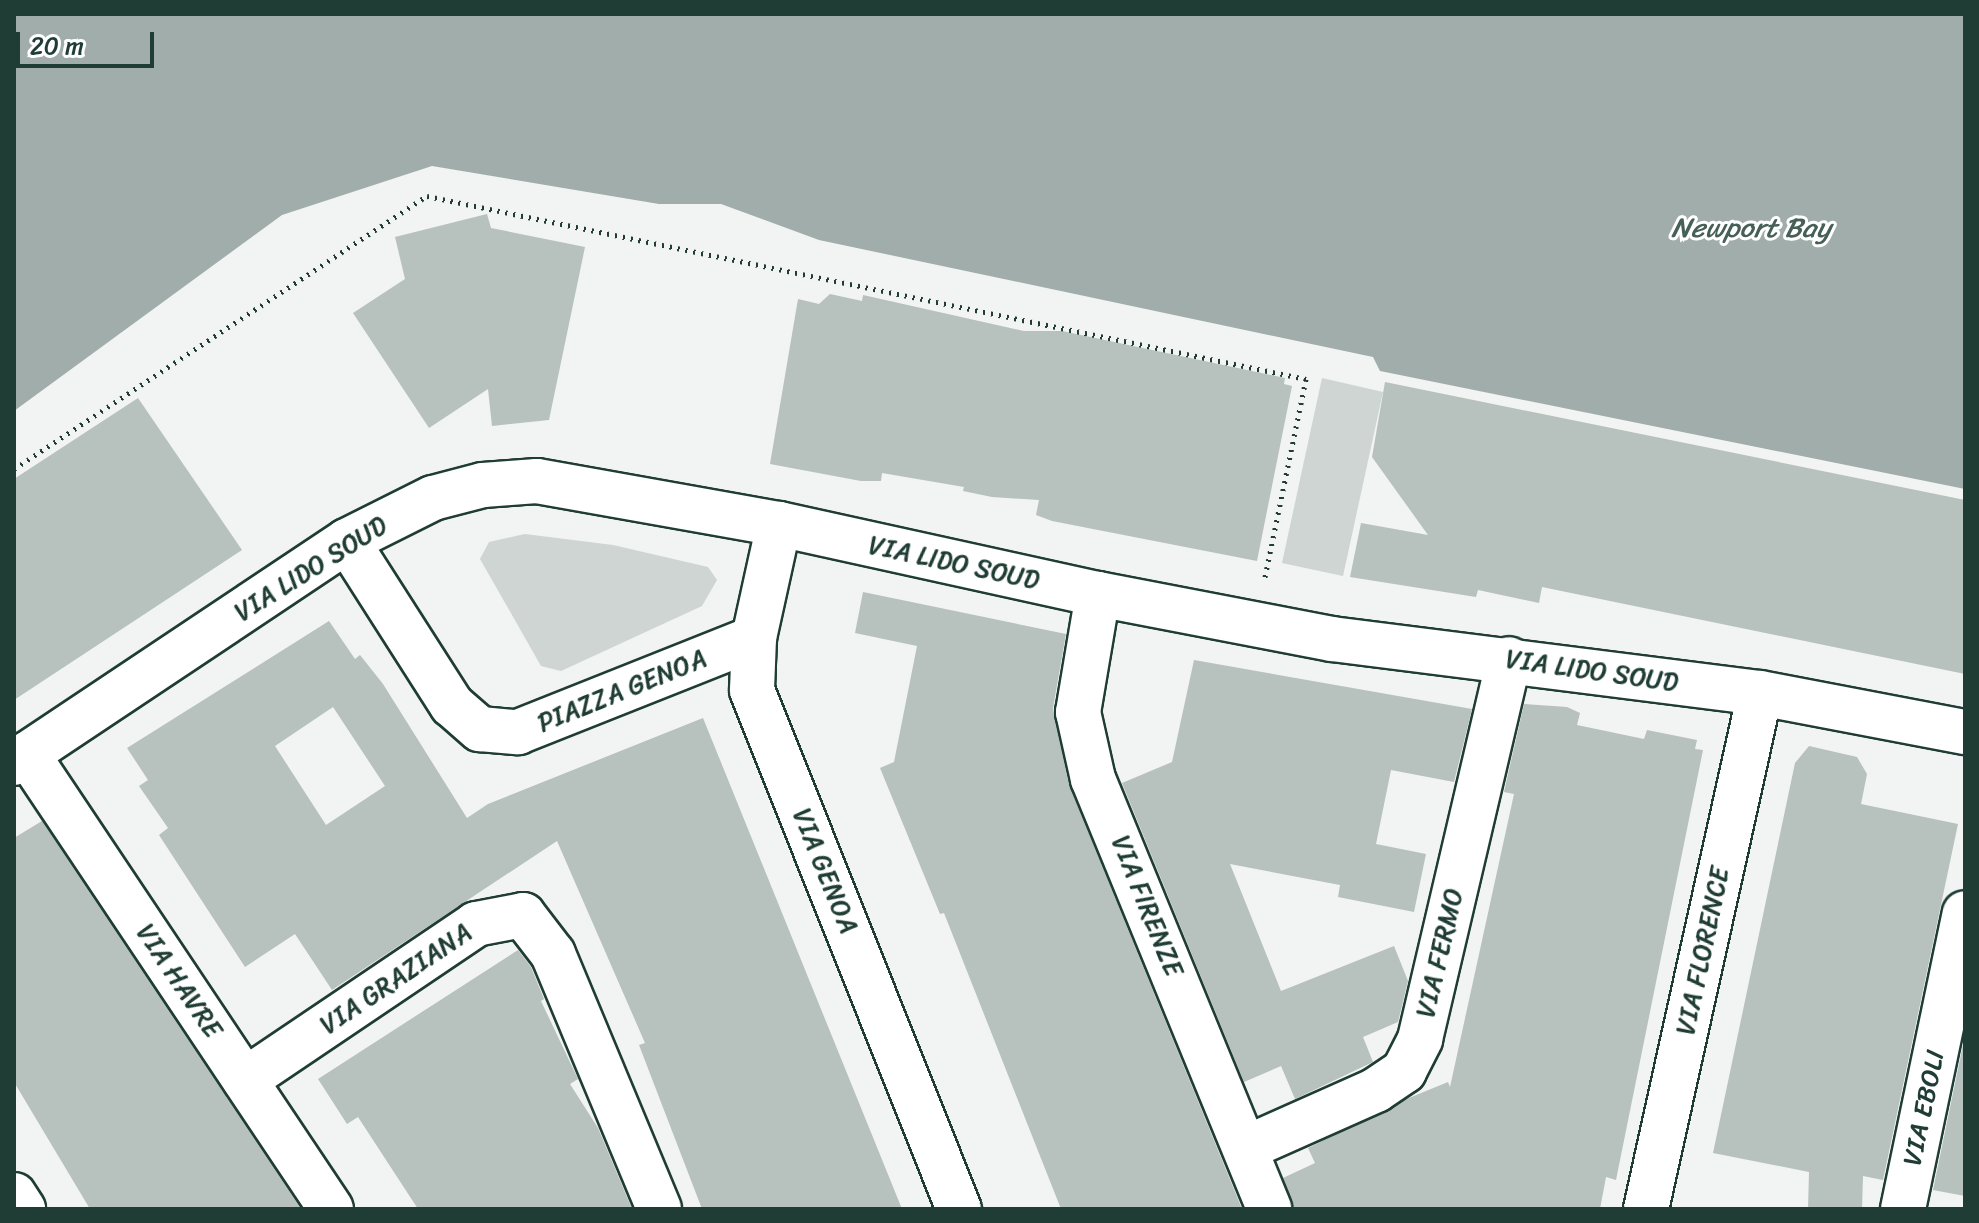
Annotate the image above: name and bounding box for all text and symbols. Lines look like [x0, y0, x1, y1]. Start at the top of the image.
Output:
scale bar [20, 16, 158, 66]
text: 20 m [30, 25, 84, 67]
water label: Newport Bay [1671, 211, 1831, 245]
street label: VIA LIDO SOUD [228, 509, 394, 629]
street label: VIA LIDO SOUD [864, 529, 1044, 597]
street label: PIAZZA GENOA [533, 643, 711, 739]
street label: VIA LIDO SOUD [1502, 643, 1682, 699]
street label: VIA GENOA [786, 804, 864, 938]
street label: VIA FIRENZE [1104, 830, 1190, 982]
street label: VIA FLORENCE [1670, 864, 1736, 1038]
street label: VIA FERMO [1410, 885, 1470, 1021]
street label: VIA HAVRE [130, 918, 228, 1044]
street label: VIA GRAZIANA [315, 918, 477, 1040]
street label: VIA EBOLI [1897, 1047, 1951, 1169]

